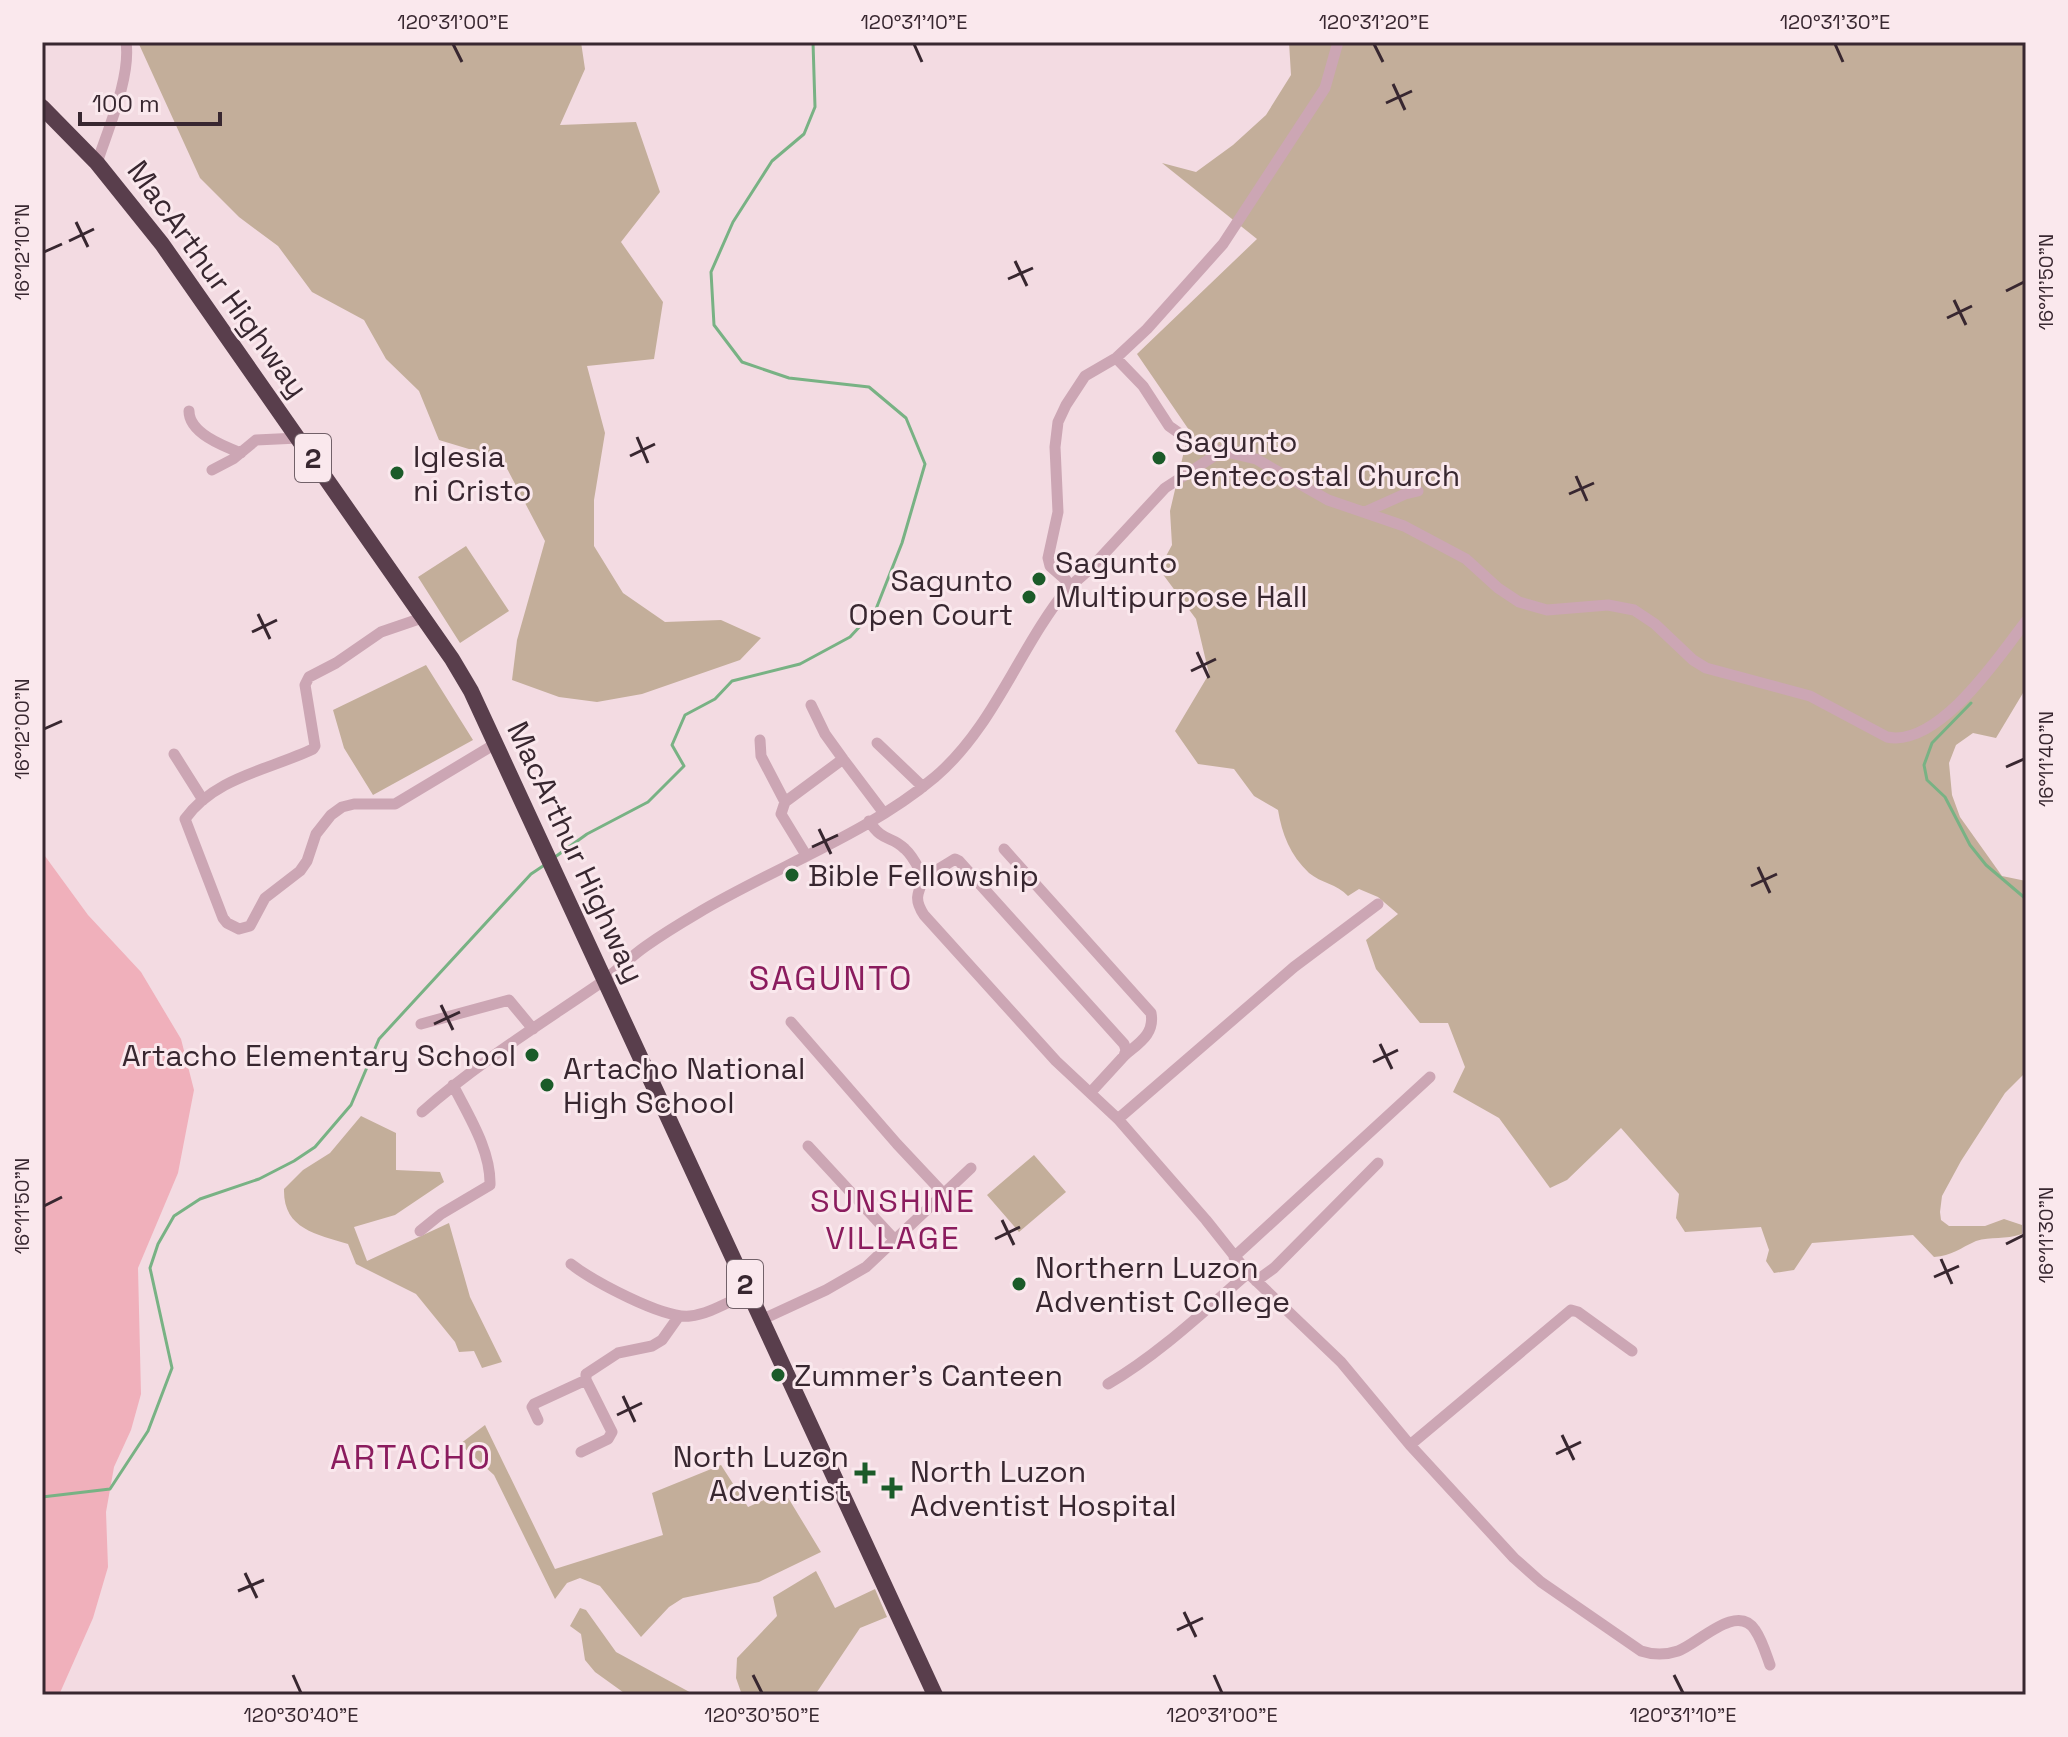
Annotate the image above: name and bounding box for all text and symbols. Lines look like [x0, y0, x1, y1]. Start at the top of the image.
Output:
text: 120°31'00"E [397, 9, 509, 35]
text: 120°31'10"E [861, 9, 967, 35]
text: 120°31'20"E [1319, 9, 1429, 35]
text: 120°31'30"E [1780, 9, 1890, 35]
scale bar [80, 76, 220, 126]
text: 100 m [92, 88, 160, 119]
street label: MacArthur Highway [119, 153, 317, 405]
text: 16°12'10"N [9, 204, 35, 300]
text: 16°11'50"N [2033, 234, 2059, 330]
place label: Sagunto Pentecostal Church [1175, 422, 1460, 495]
road number: 2 [295, 434, 331, 482]
place label: Iglesia ni Cristo [413, 437, 532, 510]
marker: Sagunto Pentecostal Church [1150, 449, 1168, 467]
marker: Iglesia ni Cristo [388, 464, 406, 482]
place label: Sagunto Multipurpose Hall [1055, 543, 1308, 616]
place label: Sagunto Open Court [848, 561, 1013, 634]
marker: Sagunto Multipurpose Hall [1030, 570, 1048, 588]
marker: Sagunto Open Court [1020, 588, 1038, 606]
text: 16°12'00"N [9, 678, 35, 780]
text: 16°11'40"N [2033, 711, 2059, 807]
street label: MacArthur Highway [498, 715, 654, 989]
place label: Bible Fellowship [808, 856, 1039, 895]
marker: Bible Fellowship [783, 866, 801, 884]
district label: SAGUNTO [748, 957, 914, 1000]
place label: Artacho Elementary School [122, 1036, 516, 1075]
marker: Artacho Elementary School [523, 1046, 541, 1064]
place label: Artacho National High School [563, 1049, 805, 1122]
marker: Artacho National High School [538, 1076, 556, 1094]
text: 16°11'50"N [9, 1158, 35, 1254]
district label: SUNSHINE VILLAGE [810, 1181, 976, 1258]
text: 16°11'30"N [2033, 1187, 2059, 1283]
place label: Northern Luzon Adventist College [1035, 1248, 1290, 1321]
road number: 2 [727, 1260, 763, 1308]
marker: Northern Luzon Adventist College [1010, 1275, 1028, 1293]
place label: Zummer's Canteen [794, 1356, 1063, 1395]
marker: Zummer's Canteen [769, 1366, 787, 1384]
district label: ARTACHO [330, 1436, 492, 1479]
place label: North Luzon Adventist [673, 1437, 849, 1510]
place label: North Luzon Adventist Hospital [910, 1452, 1177, 1525]
marker: North Luzon Adventist [856, 1464, 874, 1482]
marker: North Luzon Adventist Hospital [881, 1477, 903, 1499]
text: 120°30'40"E [243, 1702, 359, 1728]
text: 120°30'50"E [704, 1702, 820, 1728]
text: 120°31'00"E [1166, 1702, 1278, 1728]
text: 120°31'10"E [1630, 1702, 1736, 1728]

